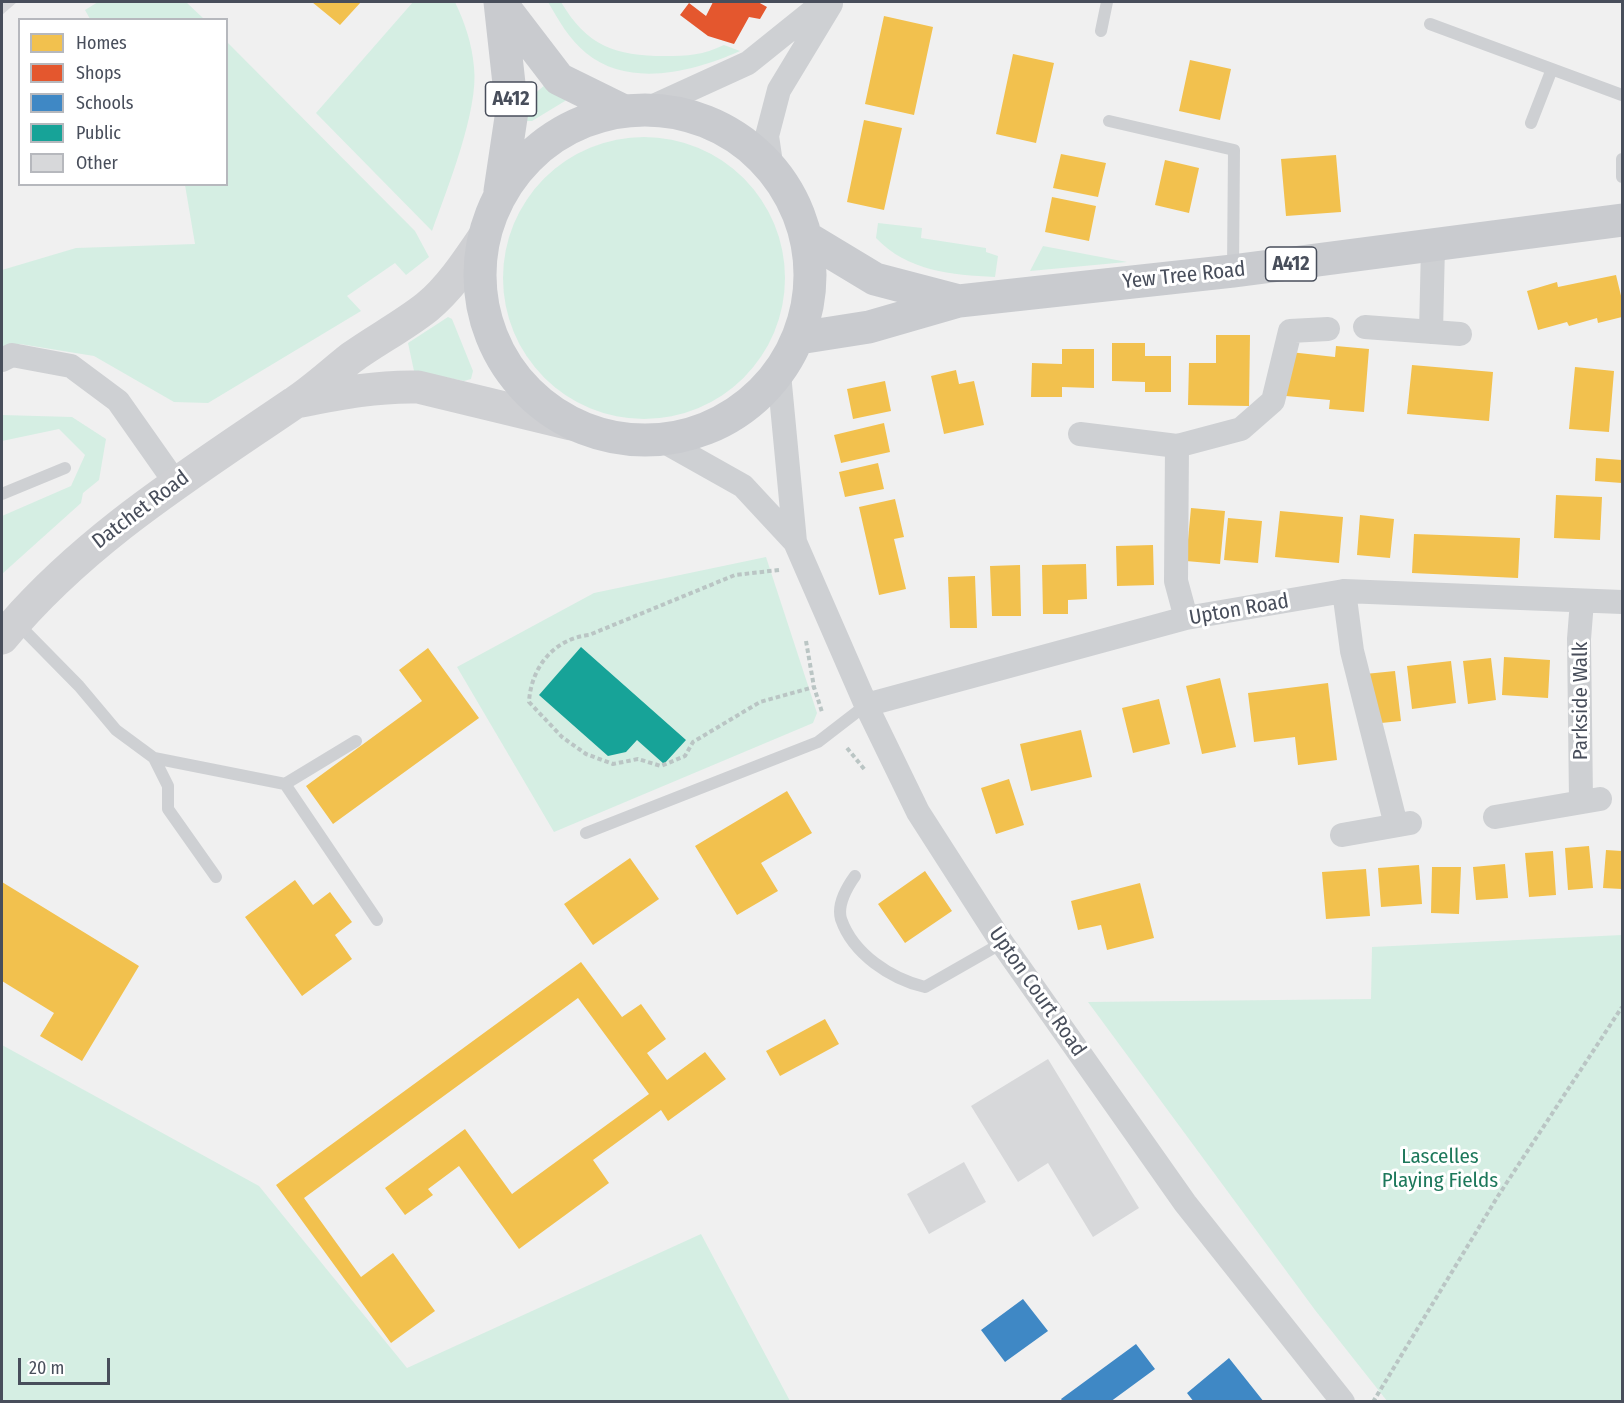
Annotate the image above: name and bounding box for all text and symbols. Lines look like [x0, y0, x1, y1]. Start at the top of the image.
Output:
legend [18, 18, 228, 186]
text: Homes [76, 32, 127, 54]
text: Shops [76, 62, 121, 84]
road number: A412 [486, 82, 536, 116]
text: Schools [76, 92, 134, 114]
text: Public [76, 122, 121, 144]
text: Other [76, 152, 118, 174]
road number: A412 [1266, 247, 1316, 281]
street label: Yew Tree Road [1121, 257, 1247, 295]
street label: Datchet Road [88, 465, 194, 555]
street label: Upton Road [1187, 589, 1291, 631]
street label: Parkside Walk [1568, 642, 1594, 760]
street label: Upton Court Road [983, 922, 1091, 1062]
park label: Lascelles Playing Fields [1382, 1144, 1498, 1194]
scale bar [21, 1346, 112, 1384]
text: 20 m [29, 1357, 64, 1379]

